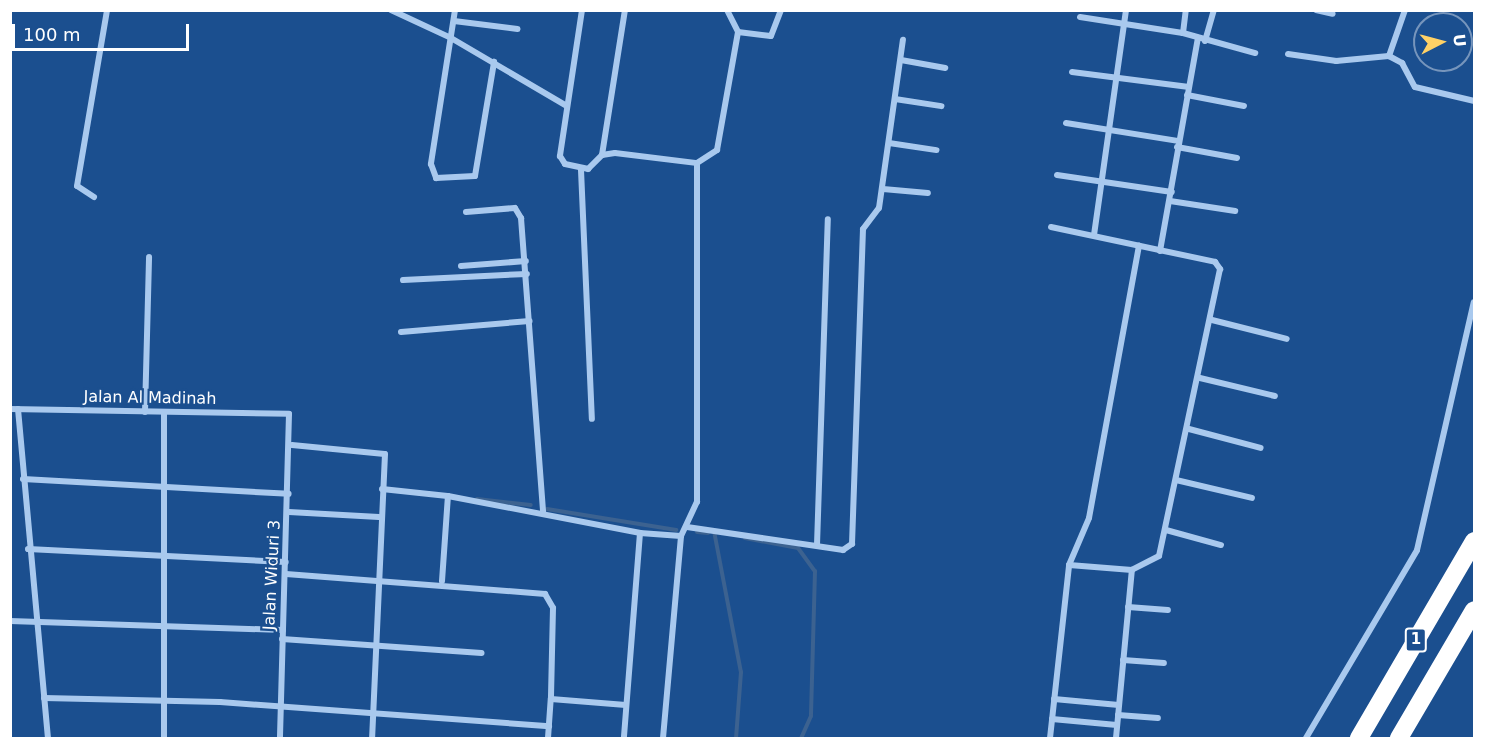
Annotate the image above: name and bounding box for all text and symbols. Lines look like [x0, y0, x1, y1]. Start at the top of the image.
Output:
scale bar [15, 12, 192, 50]
north arrow [1413, 12, 1473, 72]
text: 100 m [23, 24, 81, 45]
text: U [1449, 33, 1470, 48]
street label: Jalan Al Madinah [83, 387, 217, 409]
street label: Jalan Widuri 3 [260, 519, 284, 631]
road number: 1 [1404, 628, 1428, 652]

